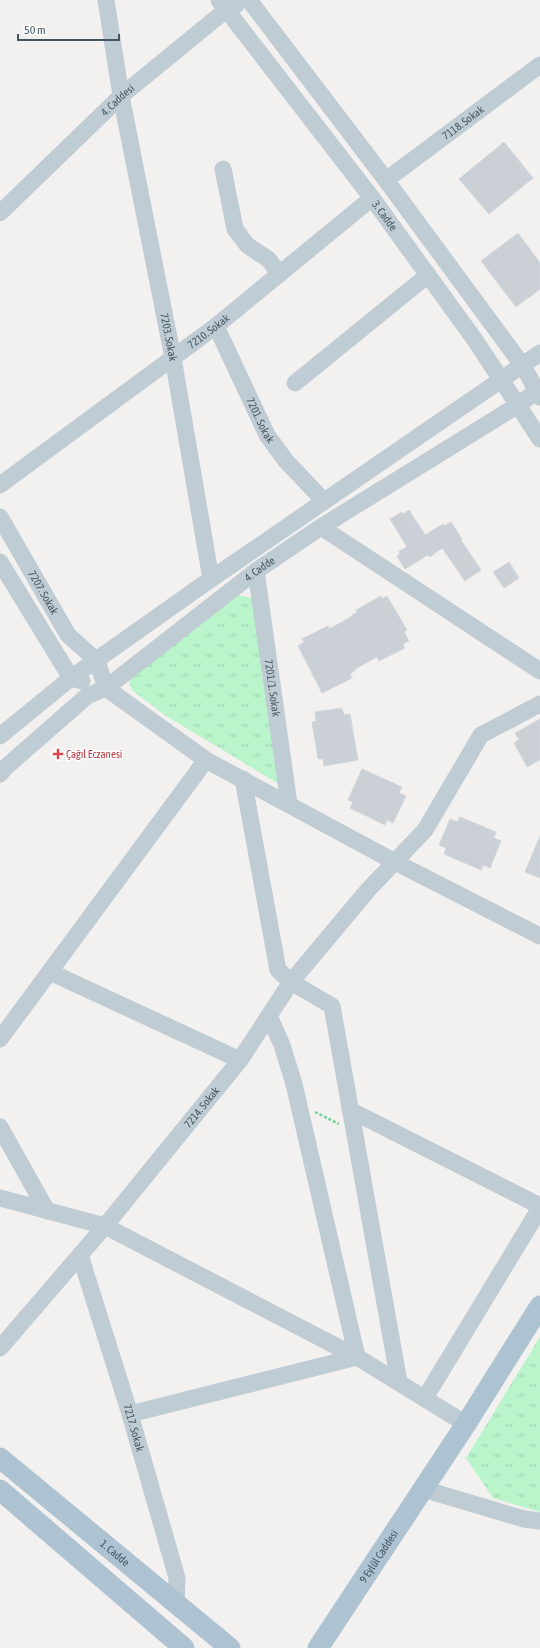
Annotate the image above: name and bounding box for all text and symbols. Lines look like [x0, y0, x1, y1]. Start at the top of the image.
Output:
scale bar [18, 16, 119, 42]
text: 50 m [24, 23, 46, 37]
street label: 4. Caddesi [98, 82, 136, 118]
street label: 7118. Sokak [440, 103, 486, 142]
street label: 3. Cadde [370, 198, 400, 233]
street label: 7203. Sokak [158, 312, 179, 362]
street label: 7210. Sokak [185, 312, 232, 351]
street label: 7201. Sokak [244, 396, 277, 445]
street label: 4. Cadde [242, 554, 277, 584]
street label: 7207. Sokak [26, 568, 61, 617]
street label: 7201/1. Sokak [263, 658, 283, 717]
place label: Çağıl Eczanesi [66, 748, 122, 760]
marker: Çağıl Eczanesi [53, 749, 63, 759]
street label: 7214. Sokak [182, 1084, 222, 1130]
street label: 7217. Sokak [121, 1403, 146, 1453]
street label: 9 Eylül Caddesi [357, 1528, 400, 1585]
street label: 1. Cadde [98, 1537, 132, 1568]

